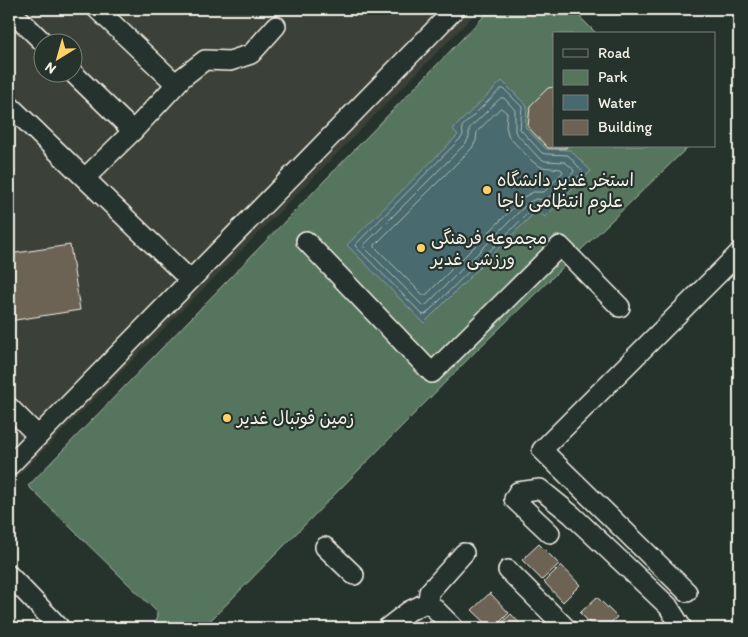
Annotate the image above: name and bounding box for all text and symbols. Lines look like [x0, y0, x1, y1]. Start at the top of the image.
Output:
north arrow [32, 32, 82, 82]
legend [553, 32, 716, 148]
text: Road [598, 44, 631, 62]
text: N [42, 58, 59, 78]
text: Park [598, 68, 628, 86]
text: Water [598, 94, 637, 112]
text: Building [598, 118, 652, 136]
place label: استخر غدیر دانشگاه علوم انتظامی ناجا [497, 169, 634, 215]
marker: استخر غدیر دانشگاه علوم انتظامی ناجا [481, 184, 493, 196]
place label: مجموعه فرهنگی ورزشی غدیر [429, 227, 547, 270]
marker: مجموعه فرهنگی ورزشی غدیر [415, 242, 427, 254]
place label: زمین فوتبال غدیر [235, 407, 354, 429]
marker: زمین فوتبال غدیر [221, 412, 233, 424]

